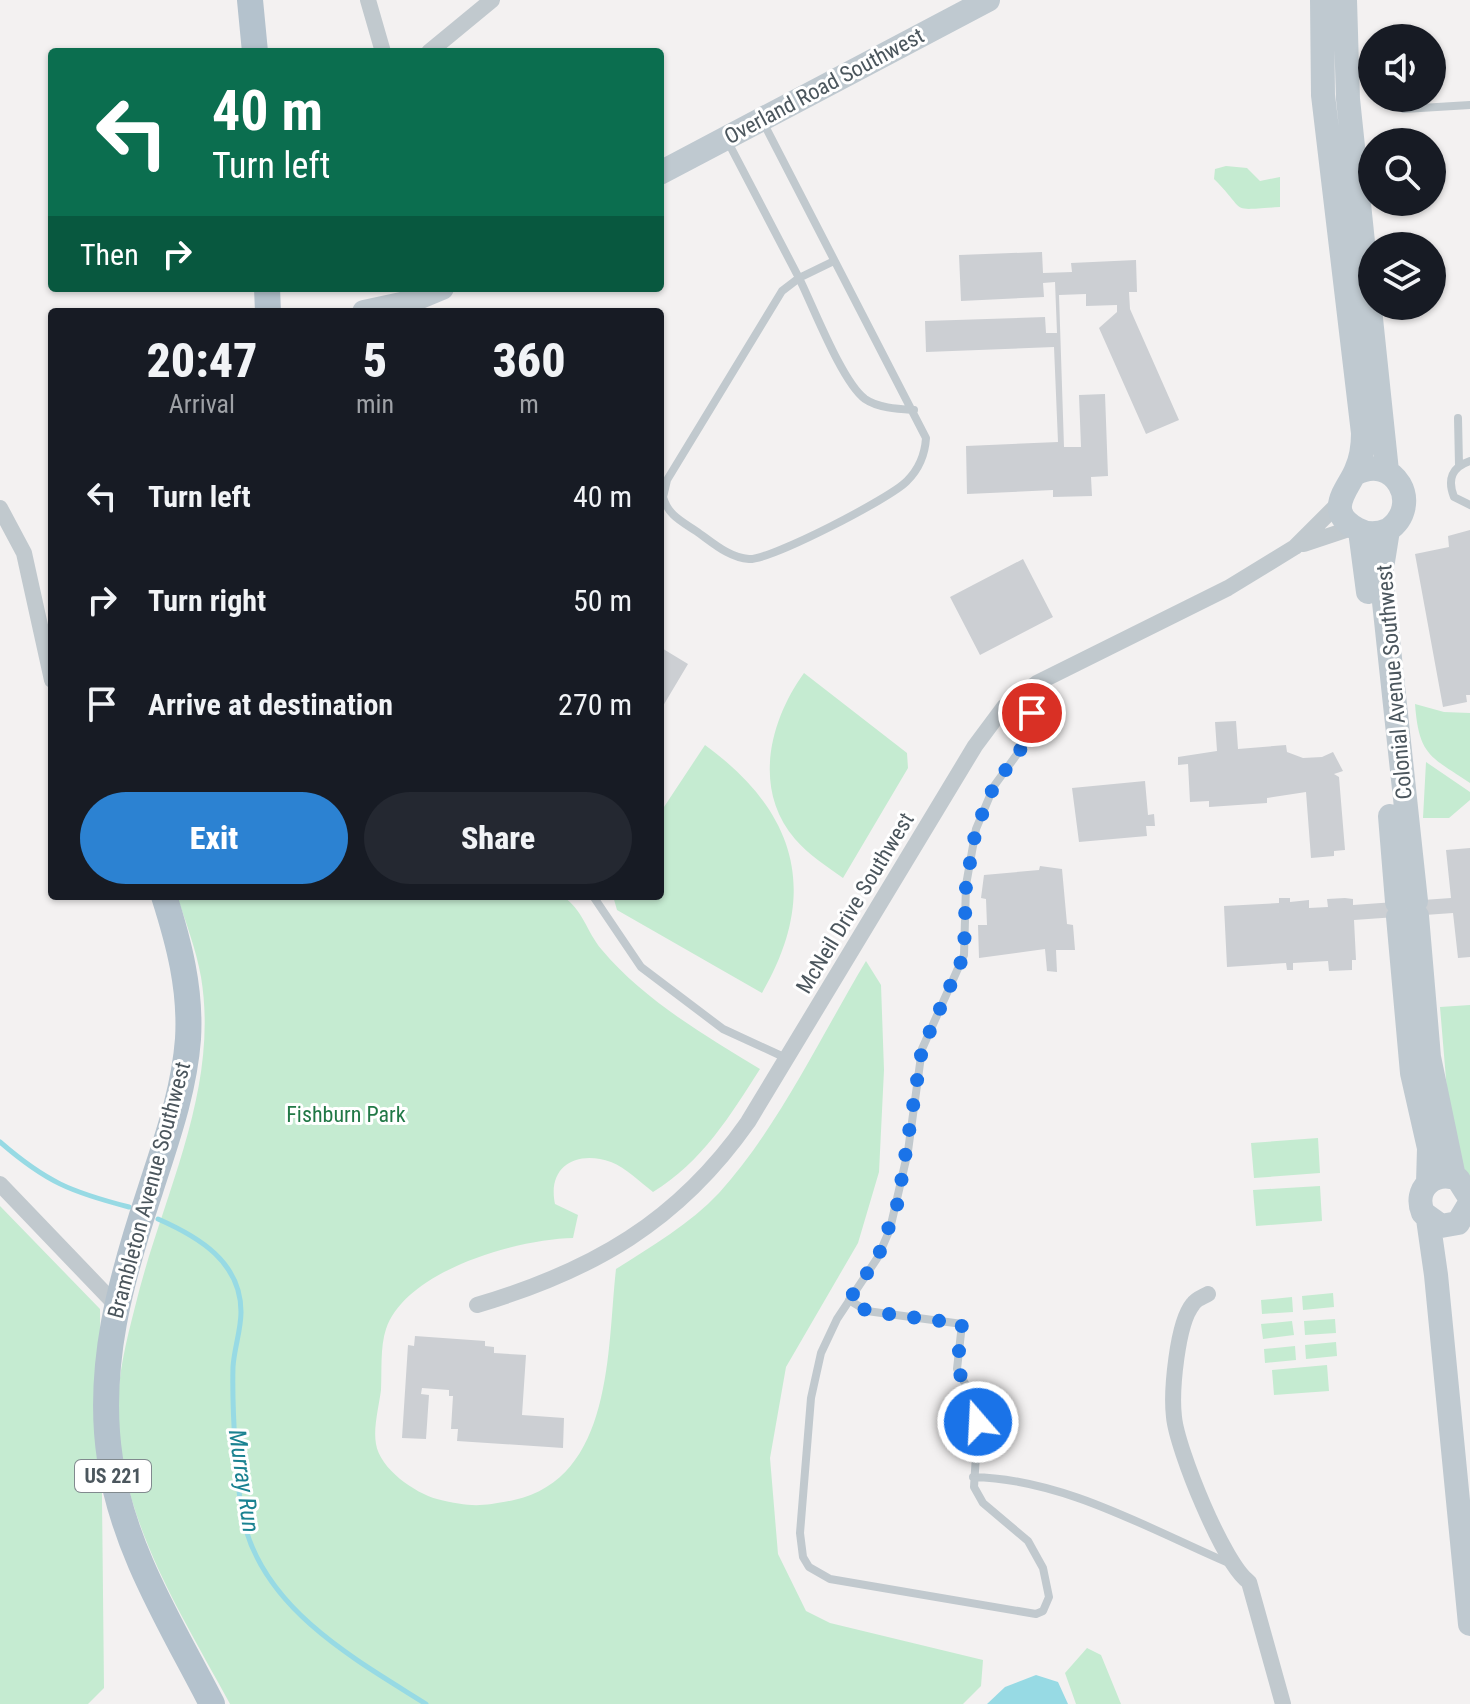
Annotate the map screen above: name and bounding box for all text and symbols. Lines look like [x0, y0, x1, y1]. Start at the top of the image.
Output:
street label: Overland Road Southwest [720, 23, 928, 149]
map controls [1358, 24, 1446, 320]
button: sound [1358, 24, 1446, 112]
text: 40 m [212, 78, 323, 144]
icon: left [80, 80, 184, 184]
button: search [1358, 128, 1446, 216]
text: Turn left [212, 145, 330, 187]
icon: right [155, 232, 199, 276]
button: layers [1358, 232, 1446, 320]
text: Then [80, 237, 139, 272]
text: 20:47 [146, 332, 258, 389]
text: 5 [363, 332, 387, 389]
text: 360 [492, 332, 566, 389]
text: Arrival [169, 389, 235, 419]
text: min [356, 389, 394, 419]
text: m [519, 389, 539, 419]
icon: left [80, 474, 124, 518]
text: Turn left [148, 479, 251, 514]
text: 40 m [573, 479, 632, 514]
street label: Colonial Avenue Southwest [1371, 563, 1417, 801]
icon: right [80, 578, 124, 622]
text: Turn right [148, 583, 266, 618]
text: 50 m [573, 583, 632, 618]
pin [998, 679, 1066, 747]
icon: arrive [80, 682, 124, 726]
text: Arrive at destination [148, 687, 393, 722]
text: 270 m [558, 687, 632, 722]
icon: arrive [1010, 691, 1054, 735]
button: Exit [80, 792, 348, 884]
button: Share [364, 792, 632, 884]
street label: McNeil Drive Southwest [791, 808, 919, 998]
street label: Brambleton Avenue Southwest [103, 1059, 195, 1321]
park label: Fishburn Park [286, 1102, 406, 1127]
position arrow [936, 1380, 1020, 1464]
water label: Murray Run [223, 1428, 265, 1534]
road number: US 221 [75, 1460, 151, 1492]

